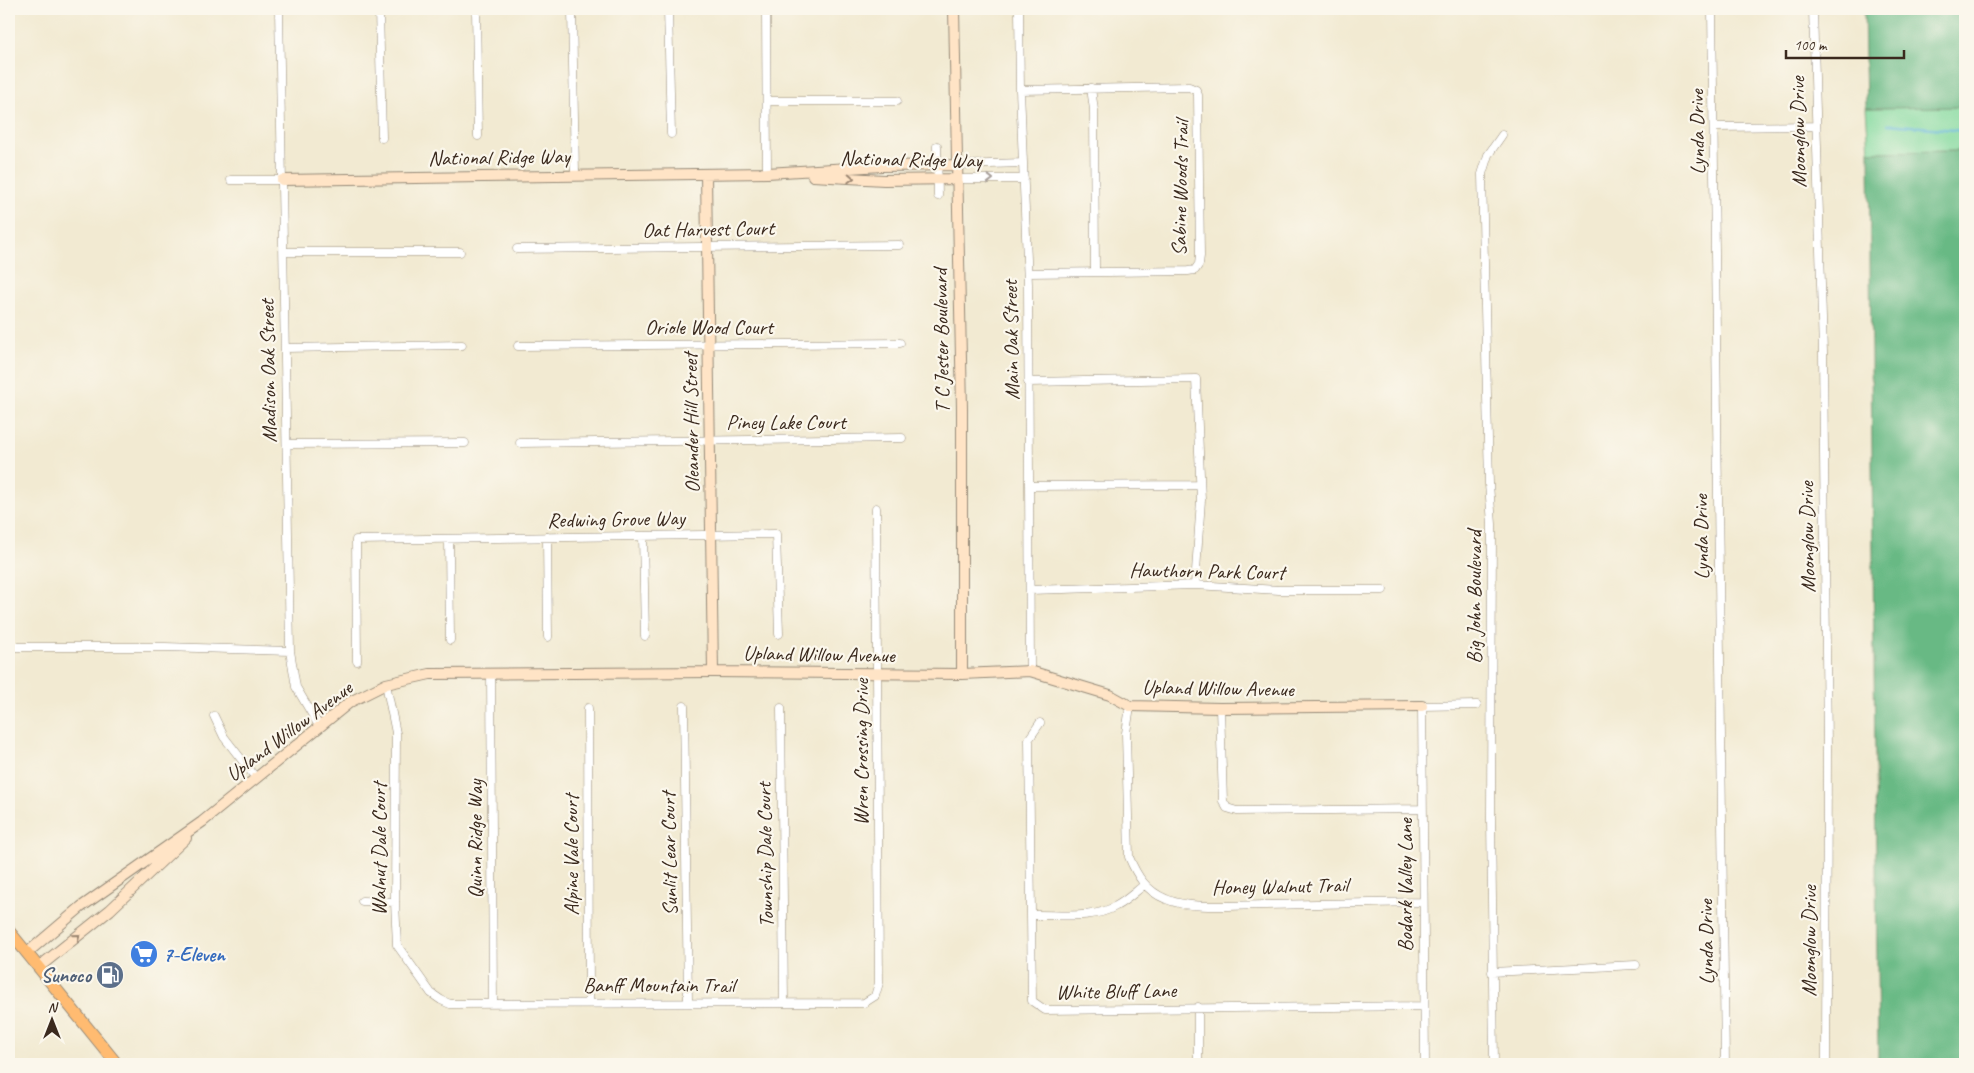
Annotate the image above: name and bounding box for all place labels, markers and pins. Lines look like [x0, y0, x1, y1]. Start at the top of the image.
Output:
supermarket icon: 7-Eleven [129, 939, 159, 969]
place label: 7-Eleven [163, 941, 226, 967]
fuel station icon: Sunoco [95, 960, 125, 990]
place label: Sunoco [41, 962, 92, 988]

